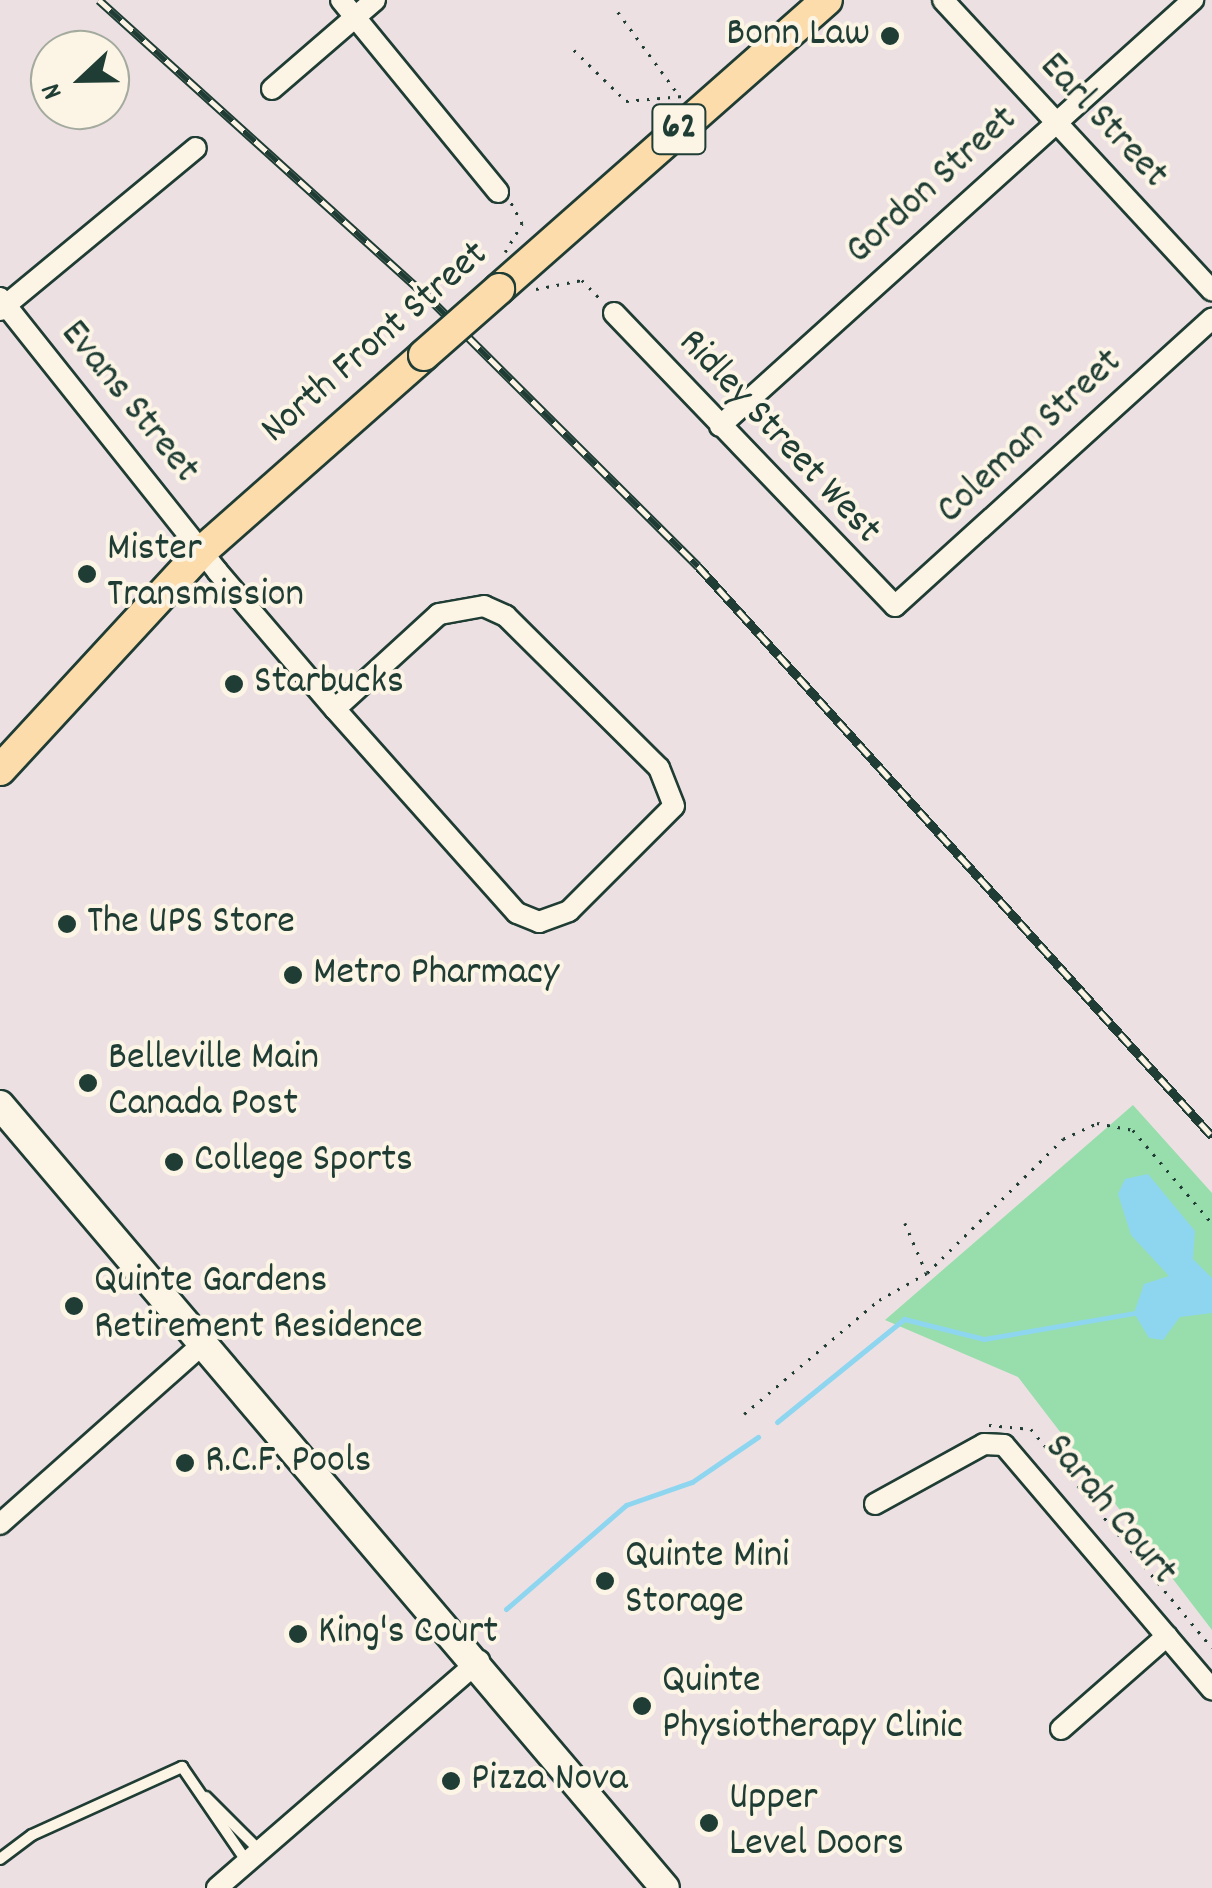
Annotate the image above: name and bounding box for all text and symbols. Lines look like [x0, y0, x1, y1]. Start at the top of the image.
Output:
place label: Bonn Law [726, 12, 870, 60]
marker: Bonn Law [879, 25, 901, 47]
north arrow [30, 30, 130, 130]
street label: Earl Street [1027, 44, 1177, 200]
text: N [33, 77, 75, 104]
road number: 62 [649, 96, 709, 162]
street label: Gordon Street [837, 97, 1029, 277]
street label: North Front Street [253, 232, 499, 456]
street label: Evans Street [48, 312, 208, 494]
street label: Ridley Street West [666, 321, 890, 555]
street label: Coleman Street [928, 340, 1134, 536]
place label: Mister Transmission [107, 527, 304, 621]
marker: Mister Transmission [76, 563, 98, 585]
place label: Starbucks [254, 660, 404, 708]
marker: Starbucks [223, 673, 245, 695]
place label: The UPS Store [87, 900, 295, 948]
marker: The UPS Store [56, 913, 78, 935]
place label: Metro Pharmacy [313, 951, 559, 999]
marker: Metro Pharmacy [282, 964, 304, 986]
place label: Belleville Main Canada Post [108, 1036, 319, 1130]
marker: Belleville Main Canada Post [77, 1072, 99, 1094]
place label: College Sports [194, 1138, 413, 1186]
marker: College Sports [163, 1151, 185, 1173]
place label: Quinte Gardens Retirement Residence [94, 1259, 423, 1353]
marker: Quinte Gardens Retirement Residence [63, 1295, 85, 1317]
street label: Sarah Court [1032, 1426, 1186, 1596]
place label: R.C.F. Pools [205, 1439, 371, 1487]
marker: R.C.F. Pools [174, 1452, 196, 1474]
place label: Quinte Mini Storage [625, 1534, 789, 1628]
marker: Quinte Mini Storage [594, 1570, 616, 1592]
place label: King's Court [318, 1610, 498, 1658]
marker: King's Court [287, 1623, 309, 1645]
place label: Quinte Physiotherapy Clinic [662, 1659, 963, 1753]
marker: Quinte Physiotherapy Clinic [631, 1695, 653, 1717]
place label: Pizza Nova [471, 1757, 628, 1805]
marker: Pizza Nova [440, 1770, 462, 1792]
place label: Upper Level Doors [729, 1776, 904, 1870]
marker: Upper Level Doors [698, 1812, 720, 1834]

